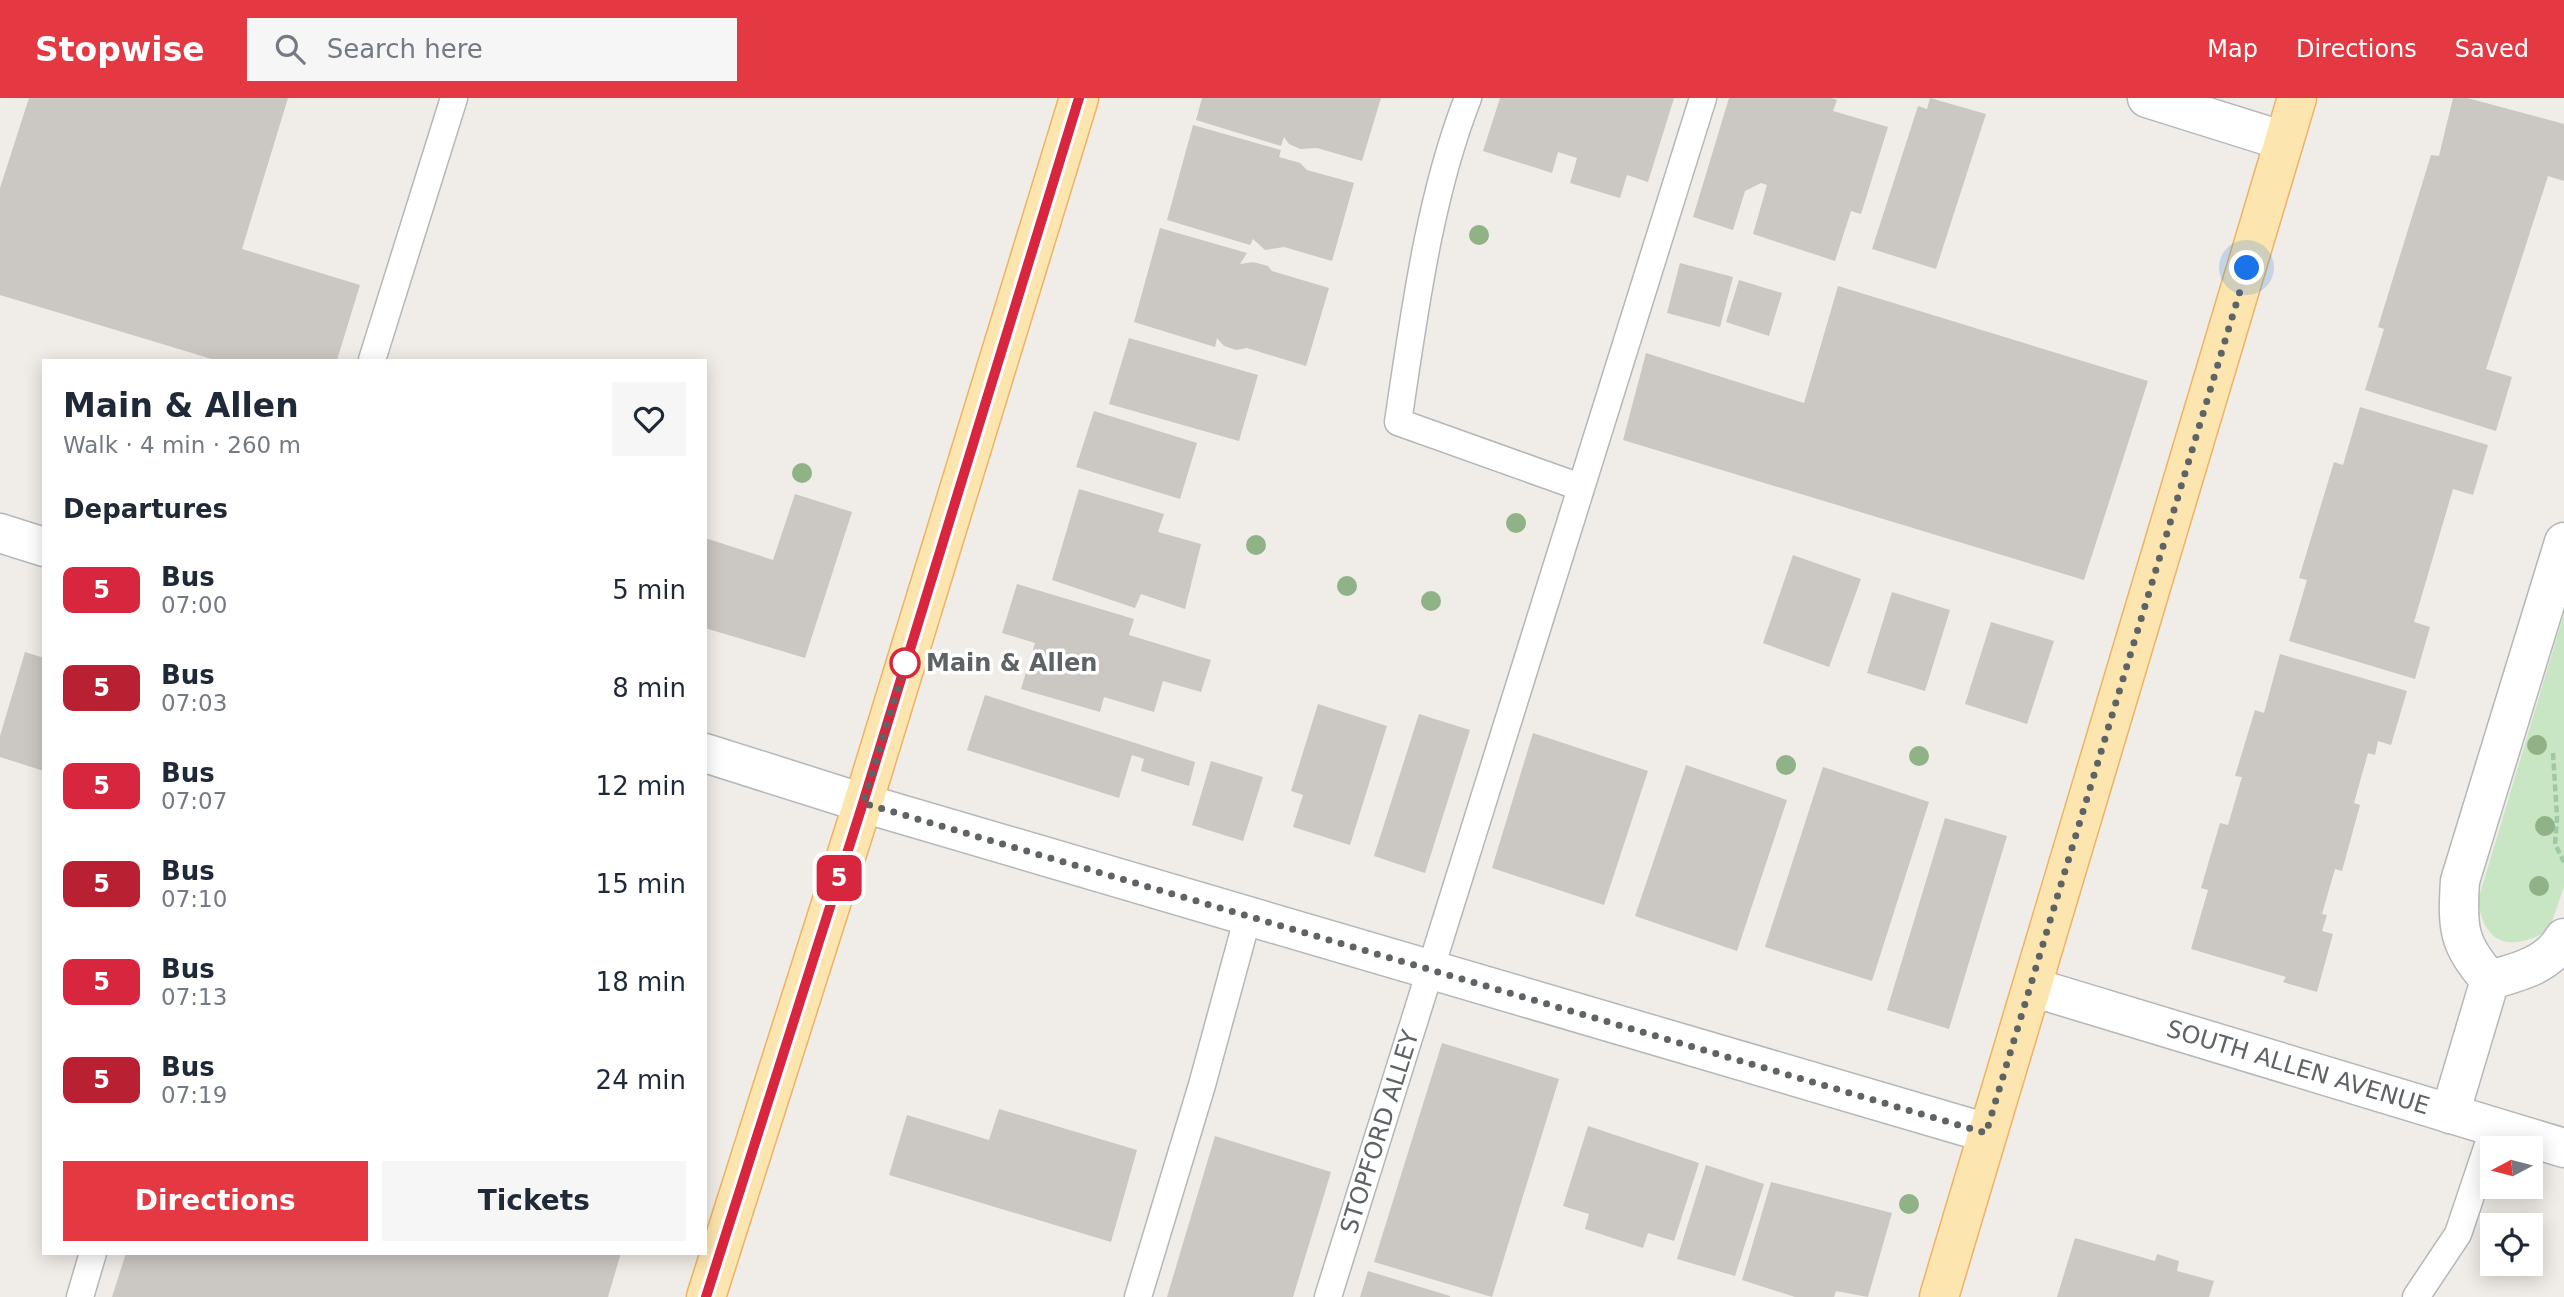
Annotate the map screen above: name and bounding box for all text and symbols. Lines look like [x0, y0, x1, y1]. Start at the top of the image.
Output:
search box [247, 18, 737, 81]
text: Stopwise [35, 30, 205, 69]
icon: search [271, 30, 309, 68]
text: Search here [327, 34, 483, 64]
text: Map [2207, 35, 2258, 63]
text: Directions [2296, 35, 2417, 63]
text: Saved [2455, 35, 2529, 63]
your location [2229, 250, 2264, 285]
button: heart [612, 382, 686, 456]
text: Main & Allen [63, 386, 299, 425]
text: Walk · 4 min · 260 m [63, 432, 301, 458]
text: Departures [63, 494, 228, 524]
text: Bus [161, 562, 215, 592]
text: 5 min [612, 575, 686, 605]
text: 5 [93, 576, 110, 604]
text: 07:00 [161, 592, 227, 618]
marker: Main & Allen [890, 648, 920, 678]
place label: Main & Allen [926, 649, 1097, 677]
text: Bus [161, 660, 215, 690]
text: 8 min [612, 673, 686, 703]
text: 5 [93, 674, 110, 702]
text: 07:03 [161, 690, 227, 716]
text: Bus [161, 758, 215, 788]
text: 12 min [596, 771, 686, 801]
text: 5 [93, 772, 110, 800]
text: 07:07 [161, 788, 227, 814]
line badge: 5 [816, 855, 862, 901]
text: Bus [161, 856, 215, 886]
text: 5 [831, 864, 847, 892]
text: 15 min [596, 869, 686, 899]
text: 5 [93, 870, 110, 898]
text: 07:10 [161, 886, 227, 912]
text: Bus [161, 954, 215, 984]
text: 18 min [596, 967, 686, 997]
text: 5 [93, 968, 110, 996]
text: 07:13 [161, 984, 227, 1010]
street label: SOUTH ALLEN AVENUE [2163, 1015, 2433, 1120]
street label: STOPFORD ALLEY [1335, 1026, 1425, 1237]
text: Bus [161, 1052, 215, 1082]
text: 24 min [596, 1065, 686, 1095]
text: 5 [93, 1066, 110, 1094]
text: 07:19 [161, 1082, 227, 1108]
north arrow [2480, 1136, 2543, 1199]
map controls [2480, 1136, 2543, 1276]
button: Directions [63, 1161, 368, 1241]
button: Tickets [382, 1161, 686, 1241]
button: locate [2480, 1213, 2543, 1276]

